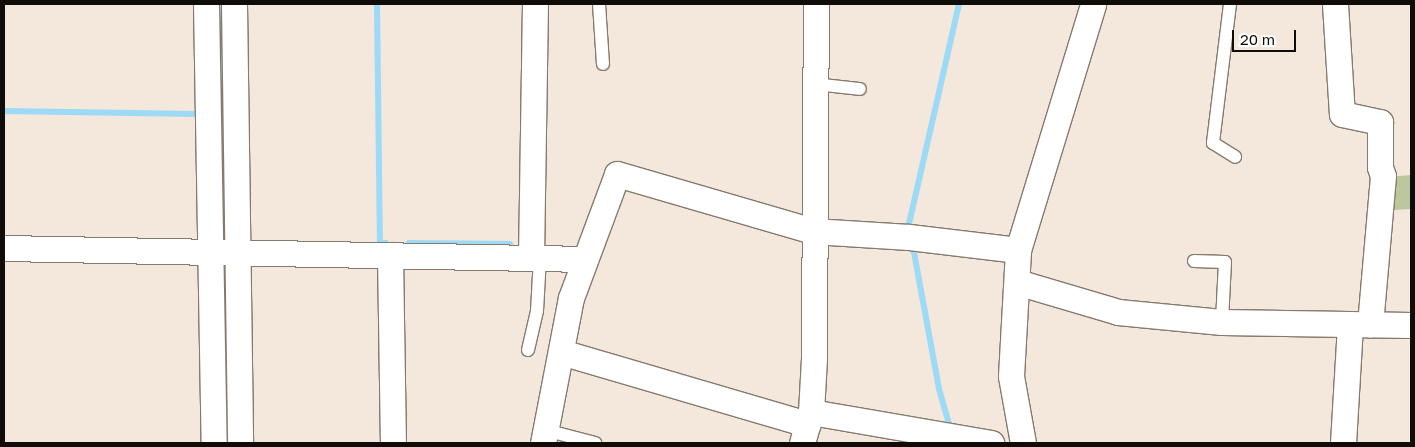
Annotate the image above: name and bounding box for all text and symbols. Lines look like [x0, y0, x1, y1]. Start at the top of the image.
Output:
scale bar [1235, 20, 1299, 52]
text: 20 m [1240, 30, 1275, 48]

